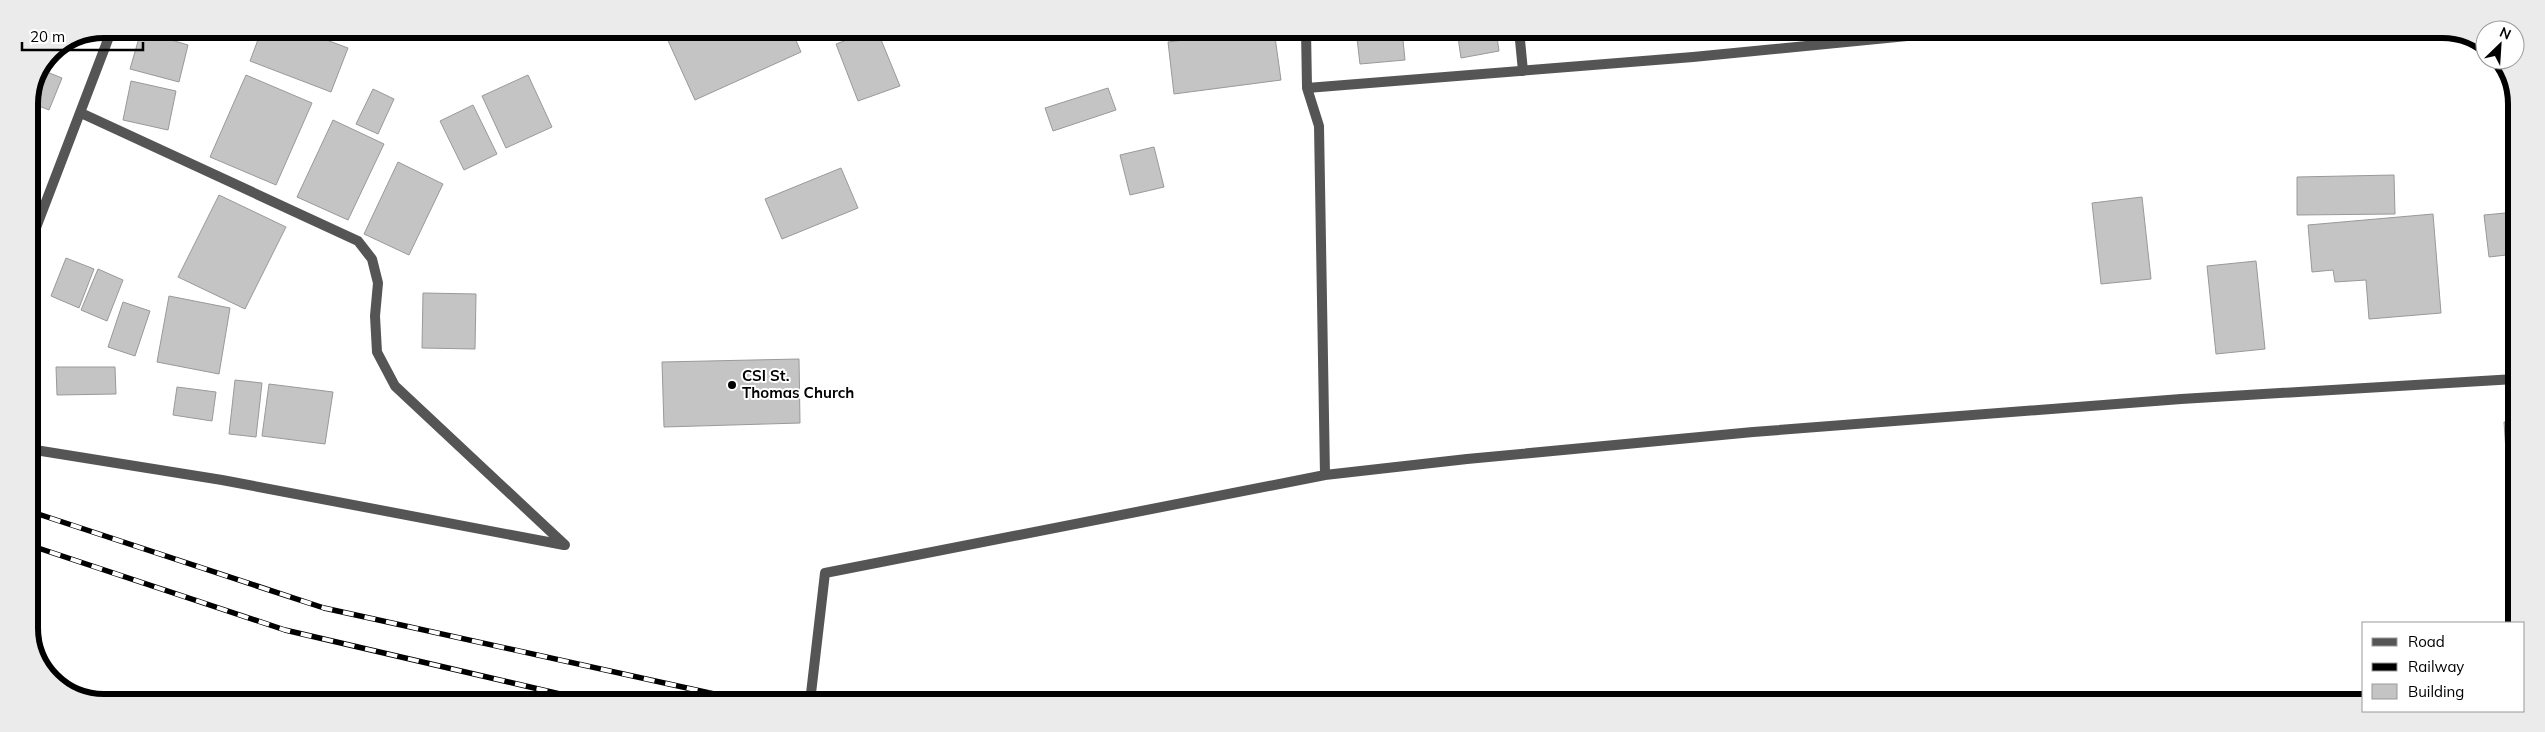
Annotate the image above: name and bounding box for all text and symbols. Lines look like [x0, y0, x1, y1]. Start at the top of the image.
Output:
scale bar [22, 20, 144, 52]
north arrow [2475, 20, 2525, 70]
text: N [2497, 23, 2514, 44]
text: 20 m [30, 27, 65, 46]
place label: CSI St. Thomas Church [742, 366, 854, 402]
marker: CSI St. Thomas Church [726, 379, 738, 391]
legend [2362, 622, 2525, 712]
text: Road [2408, 632, 2445, 651]
text: Railway [2408, 657, 2464, 676]
text: Building [2408, 682, 2464, 701]

